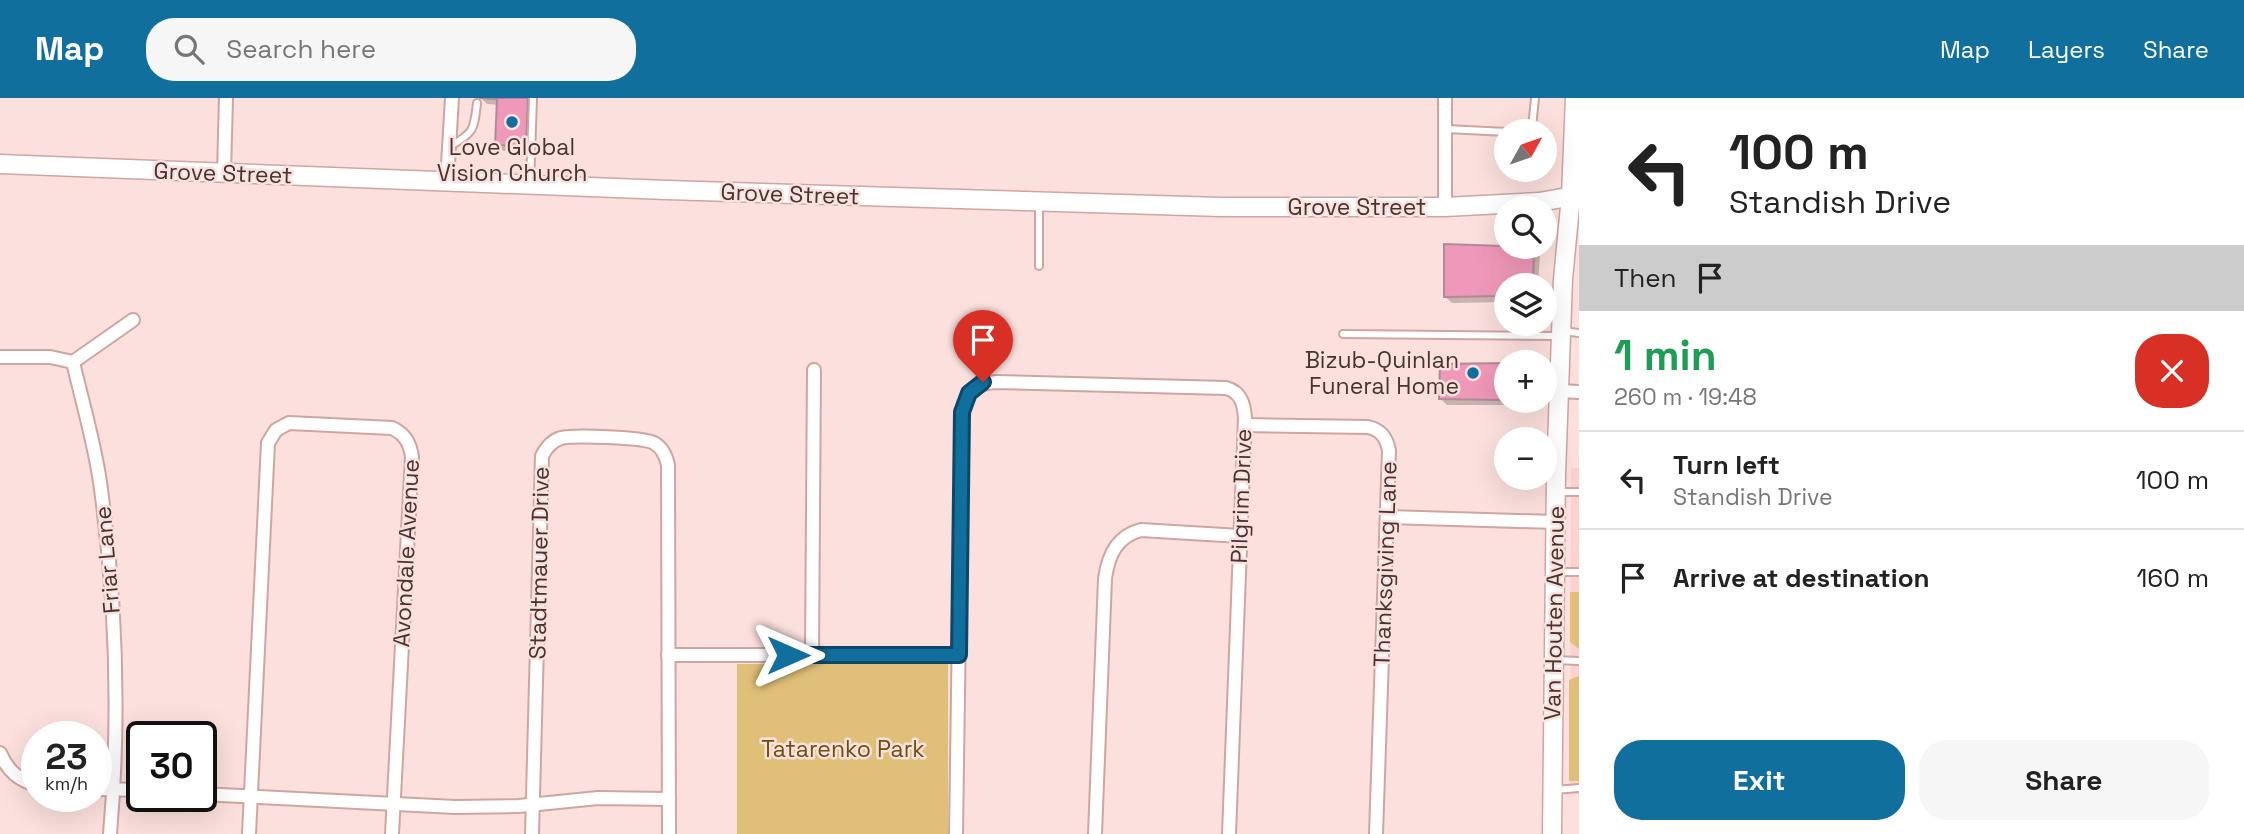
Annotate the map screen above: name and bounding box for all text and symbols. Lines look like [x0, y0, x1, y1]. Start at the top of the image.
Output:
search box [146, 18, 636, 81]
text: Map [35, 28, 104, 70]
icon: search [170, 30, 208, 68]
text: Search here [226, 32, 376, 66]
text: Map [1940, 34, 1990, 65]
text: Layers [2028, 34, 2105, 65]
text: Share [2143, 34, 2209, 65]
marker: Love Global Vision Church [504, 114, 520, 130]
north arrow [1494, 119, 1558, 182]
map controls [1494, 119, 1557, 490]
text: 100 m [1729, 121, 1869, 183]
icon: left [1614, 126, 1705, 217]
place label: Love Global Vision Church [437, 132, 587, 188]
street label: Grove Street [153, 156, 293, 190]
street label: Grove Street [720, 177, 860, 211]
text: Standish Drive [1729, 182, 1951, 222]
street label: Grove Street [1288, 192, 1426, 222]
button: search [1494, 196, 1557, 259]
icon: arrive [1691, 259, 1729, 297]
text: Then [1614, 261, 1677, 295]
button: layers [1494, 273, 1557, 336]
pin [953, 310, 1013, 382]
icon: arrive [964, 321, 1002, 359]
text: 1 min [1614, 329, 1717, 382]
button: close [2135, 334, 2209, 408]
place label: Bizub-Quinlan Funeral Home [1305, 345, 1459, 401]
button: + [1494, 350, 1557, 413]
marker: Bizub-Quinlan Funeral Home [1465, 365, 1481, 381]
text: 260 m · 19:48 [1614, 382, 1757, 412]
button: − [1494, 427, 1557, 490]
street label: Pilgrim Drive [1224, 428, 1258, 564]
text: Turn left [1673, 448, 1780, 482]
street label: Avondale Avenue [386, 458, 426, 648]
street label: Thanksgiving Lane [1366, 461, 1404, 667]
icon: left [1614, 461, 1652, 499]
text: 100 m [2136, 463, 2209, 497]
street label: Stadtmauer Drive [522, 466, 556, 660]
text: Standish Drive [1673, 482, 1833, 512]
street label: Friar Lane [87, 505, 127, 615]
street label: Van Houten Avenue [1537, 505, 1571, 721]
icon: arrive [1614, 559, 1652, 597]
text: Arrive at destination [1673, 561, 1930, 595]
text: 160 m [2137, 561, 2209, 595]
position arrow [751, 618, 825, 692]
speed limit sign: 30 [126, 721, 217, 812]
park label: Tatarenko Park [761, 734, 925, 764]
text: 23 [45, 735, 88, 779]
button: Exit [1614, 740, 1905, 820]
button: Share [1919, 740, 2209, 820]
text: km/h [45, 772, 88, 795]

